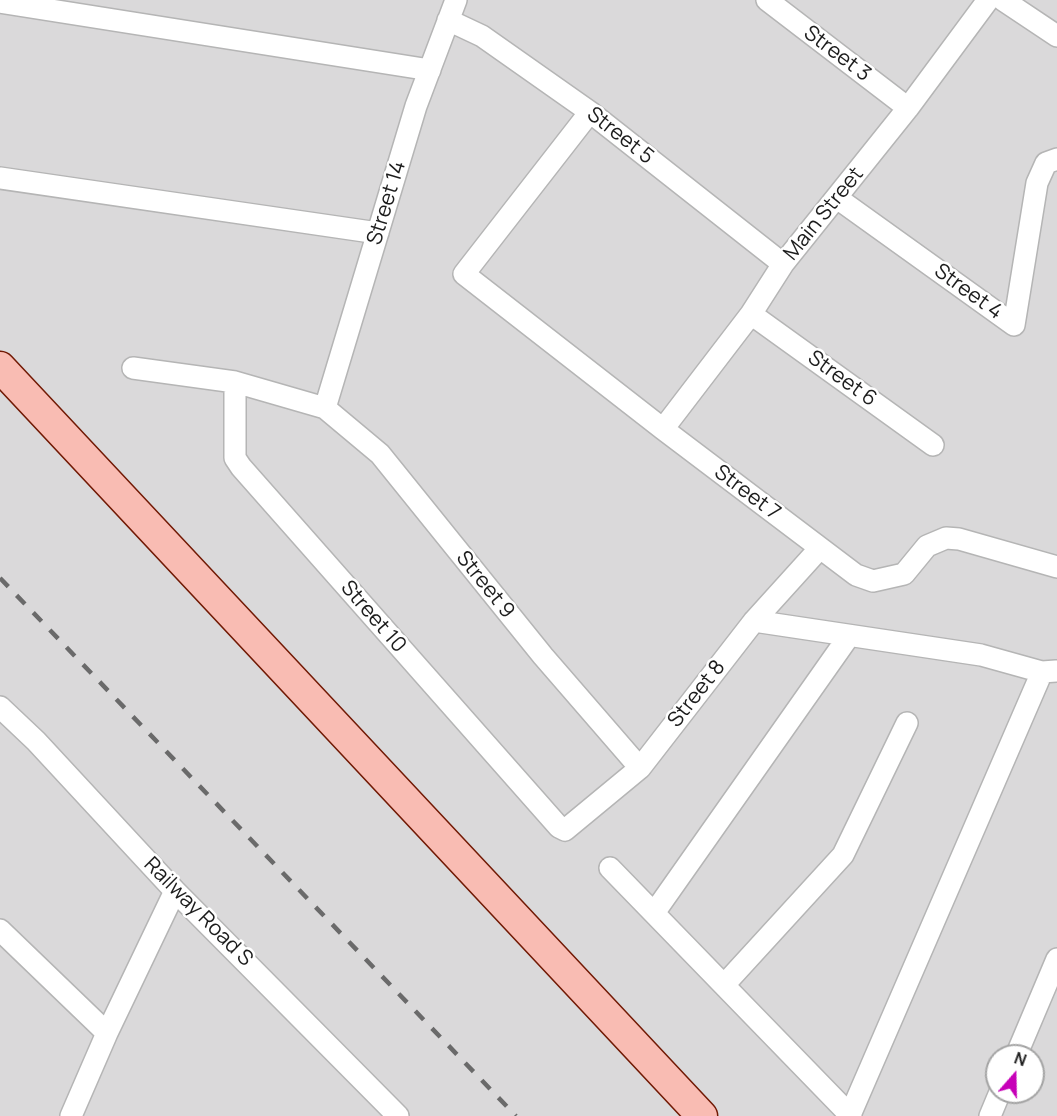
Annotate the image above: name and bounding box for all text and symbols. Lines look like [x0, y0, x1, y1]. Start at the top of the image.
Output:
street label: Street 3 [798, 21, 876, 87]
street label: Street 5 [582, 102, 658, 170]
street label: Street 14 [362, 158, 412, 248]
street label: Main Street [779, 162, 869, 266]
street label: Street 4 [929, 259, 1007, 325]
street label: Street 6 [803, 346, 881, 412]
street label: Street 7 [709, 460, 785, 526]
street label: Street 9 [450, 546, 520, 624]
street label: Street 10 [335, 576, 411, 658]
street label: Street 8 [663, 655, 731, 733]
street label: Railway Road S [138, 852, 258, 972]
north arrow [985, 1044, 1045, 1104]
text: N [1011, 1047, 1030, 1071]

